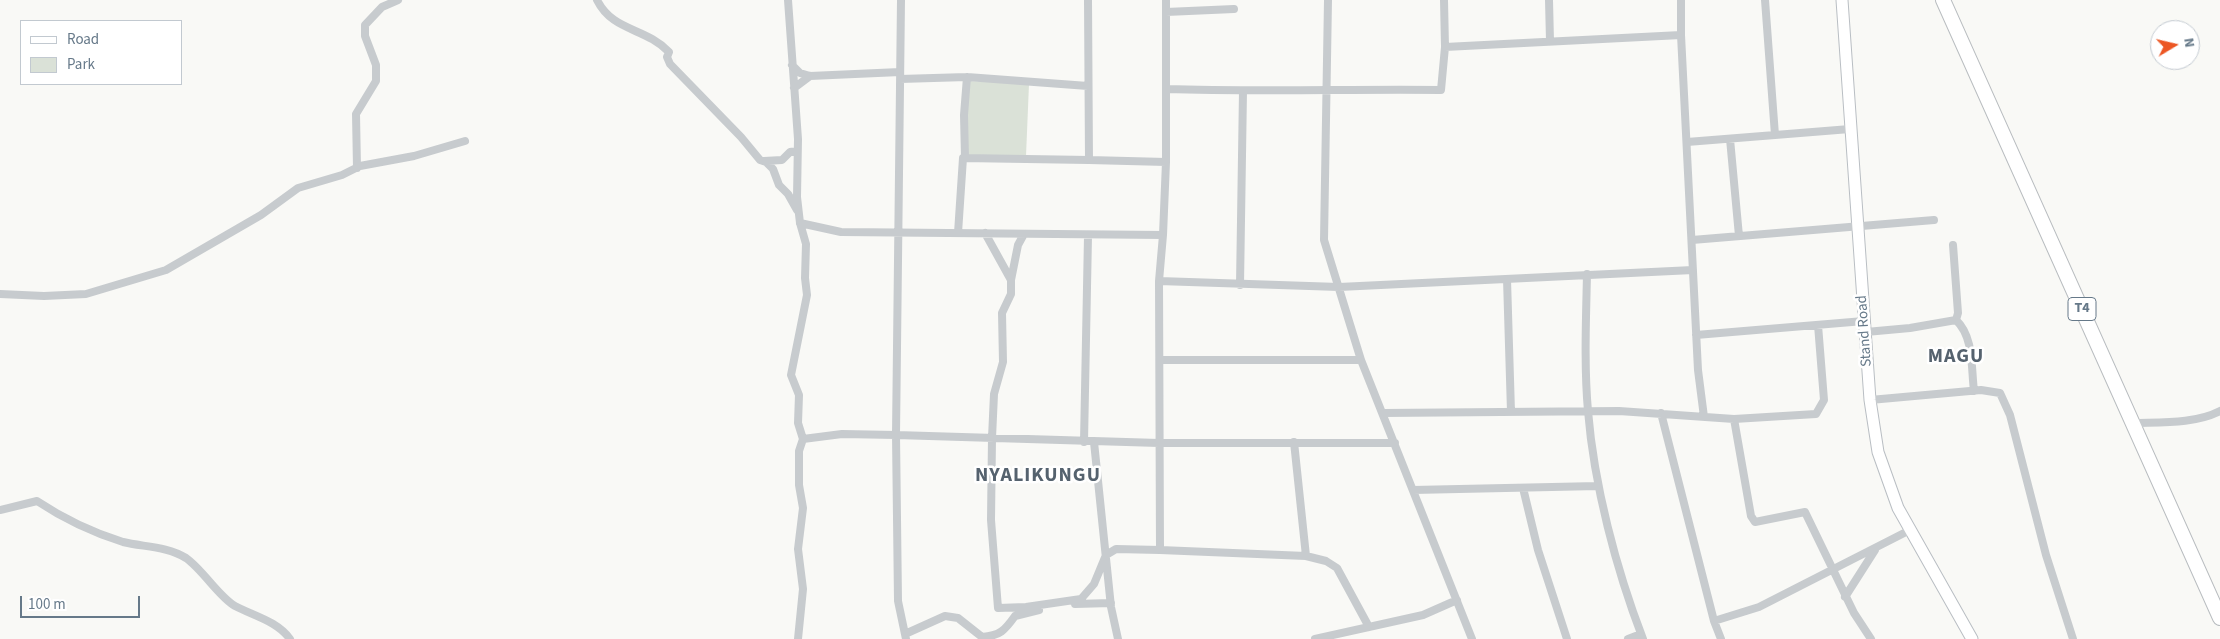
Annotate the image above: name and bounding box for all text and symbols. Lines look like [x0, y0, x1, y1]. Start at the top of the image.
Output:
legend [20, 20, 182, 85]
north arrow [2150, 20, 2200, 70]
text: Road [67, 29, 99, 50]
text: N [2178, 37, 2199, 49]
text: Park [67, 54, 95, 75]
street label: Stand Road [1854, 295, 1876, 367]
road number: T4 [2068, 298, 2096, 320]
district label: MAGU [1927, 346, 1985, 370]
district label: NYALIKUNGU [974, 465, 1102, 489]
scale bar [22, 586, 142, 618]
text: 100 m [28, 594, 66, 615]

